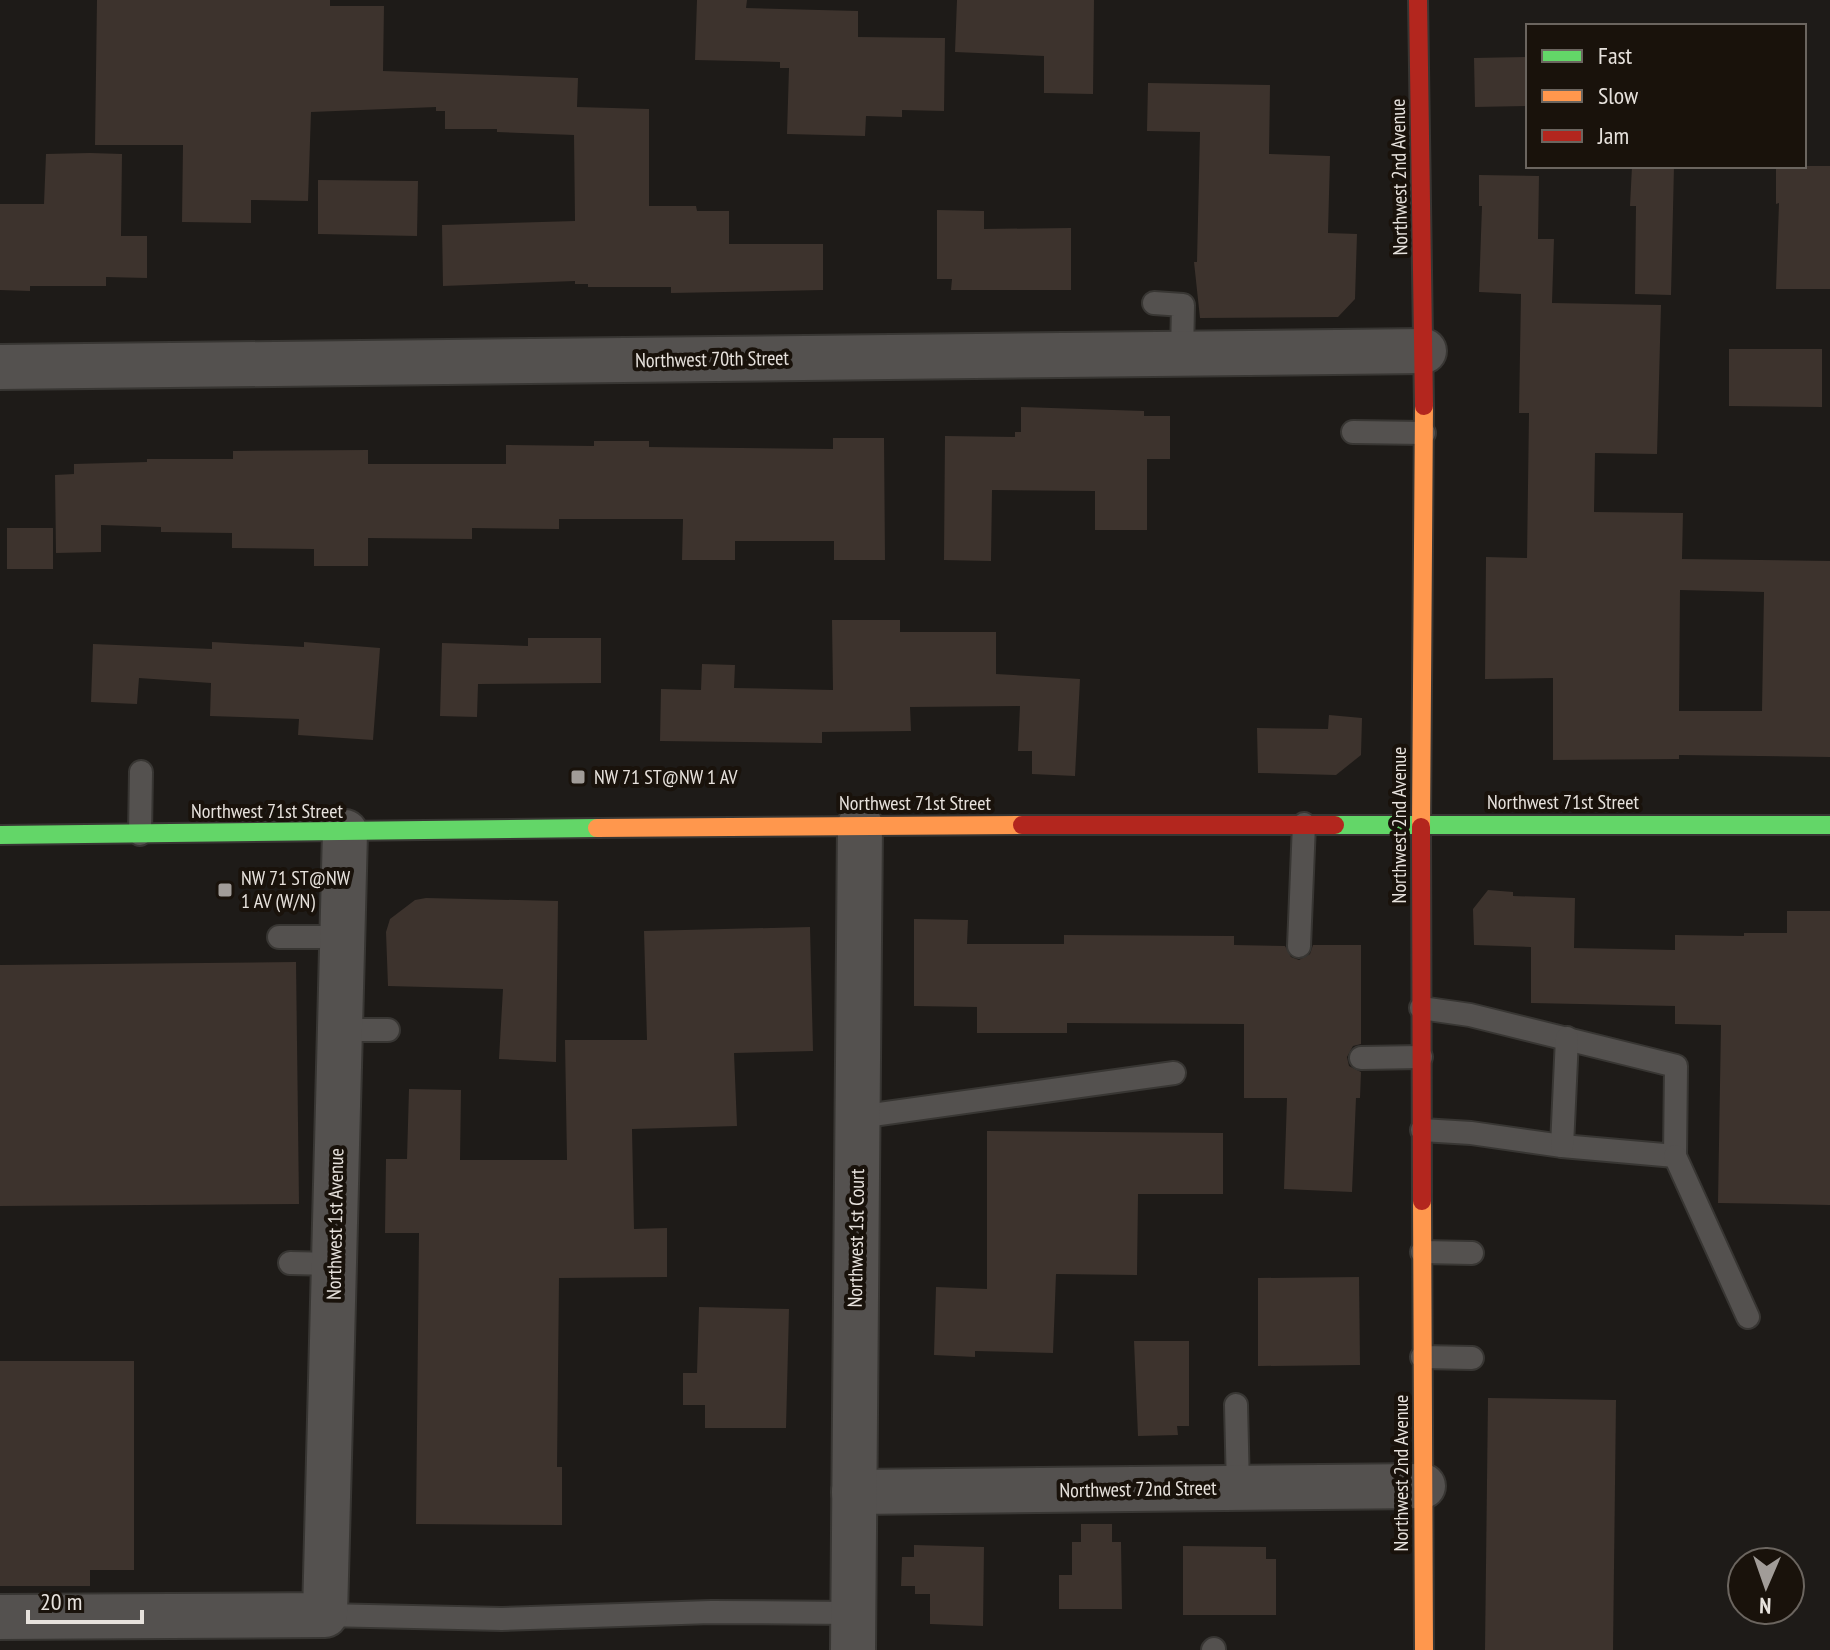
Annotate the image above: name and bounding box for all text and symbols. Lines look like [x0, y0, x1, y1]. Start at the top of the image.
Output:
legend [1526, 24, 1806, 168]
text: Fast [1598, 40, 1633, 71]
text: Slow [1598, 80, 1639, 111]
street label: Northwest 2nd Avenue [1385, 98, 1413, 256]
text: Jam [1597, 120, 1629, 151]
street label: Northwest 70th Street [635, 345, 790, 373]
street label: Northwest 2nd Avenue [1386, 747, 1412, 903]
place label: NW 71 ST@NW 1 AV [594, 764, 738, 790]
marker: NW 71 ST@NW 1 AV [569, 768, 587, 786]
street label: Northwest 71st Street [1487, 789, 1639, 815]
street label: Northwest 71st Street [839, 790, 991, 816]
street label: Northwest 71st Street [191, 798, 343, 824]
place label: NW 71 ST@NW 1 AV (W/N) [241, 865, 351, 914]
marker: NW 71 ST@NW 1 AV (W/N) [216, 881, 234, 899]
street label: Northwest 1st Avenue [321, 1148, 349, 1300]
street label: Northwest 1st Court [842, 1168, 870, 1308]
street label: Northwest 2nd Avenue [1388, 1395, 1414, 1551]
street label: Northwest 72nd Street [1059, 1475, 1217, 1503]
north arrow [1726, 1546, 1806, 1626]
scale bar [28, 1574, 142, 1624]
text: 20 m [40, 1586, 82, 1617]
text: N [1759, 1592, 1772, 1620]

